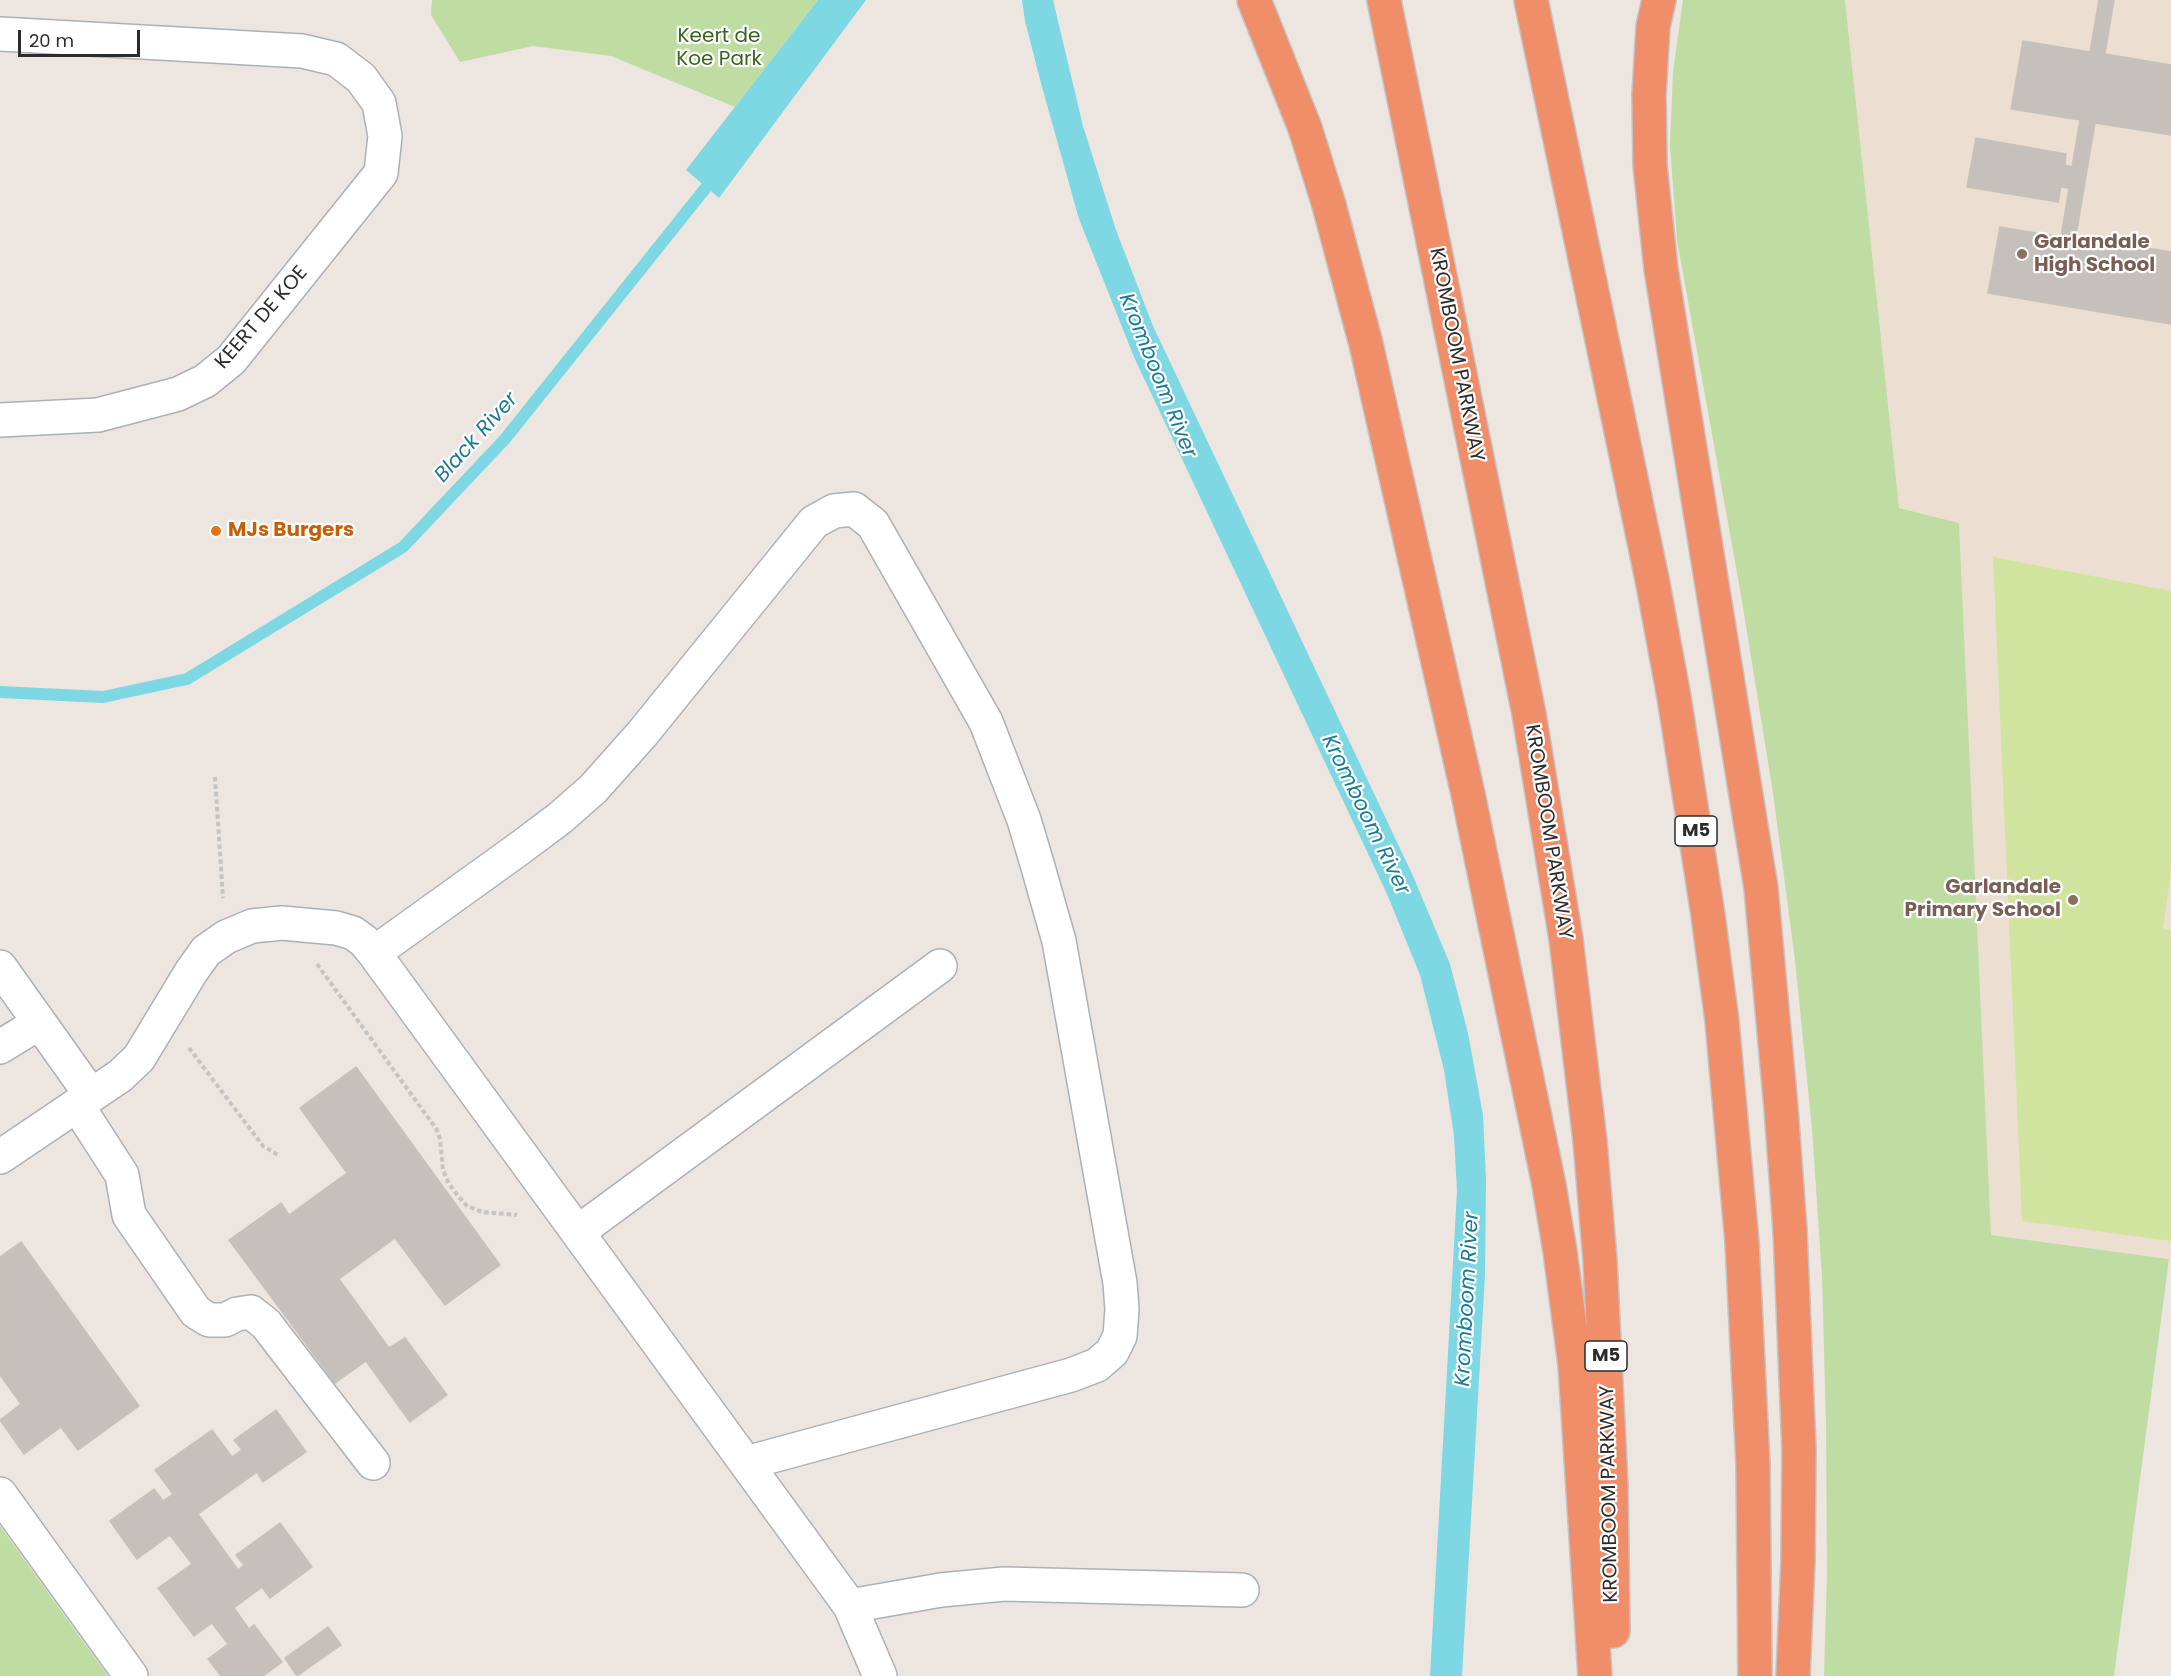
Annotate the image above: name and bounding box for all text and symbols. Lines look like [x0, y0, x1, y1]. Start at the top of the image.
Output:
scale bar [21, 18, 142, 56]
park label: Keert de Koe Park [676, 25, 762, 72]
text: 20 m [29, 28, 74, 53]
place label: Garlandale High School [2034, 231, 2155, 278]
street label: KROMBOOM PARKWAY [1423, 246, 1489, 464]
marker: Garlandale High School [2015, 247, 2029, 261]
street label: KEERT DE KOE [211, 262, 313, 374]
water label: Kromboom River [1113, 290, 1201, 462]
water label: Black River [430, 388, 524, 488]
place label: MJs Burgers [228, 519, 354, 543]
marker: MJs Burgers [209, 524, 223, 538]
street label: KROMBOOM PARKWAY [1519, 723, 1577, 941]
water label: Kromboom River [1315, 731, 1415, 899]
road number: M5 [1675, 816, 1717, 846]
place label: Garlandale Primary School [1905, 876, 2061, 923]
marker: Garlandale Primary School [2066, 893, 2080, 907]
water label: Kromboom River [1451, 1211, 1485, 1387]
road number: M5 [1585, 1341, 1627, 1371]
street label: KROMBOOM PARKWAY [1596, 1385, 1624, 1603]

